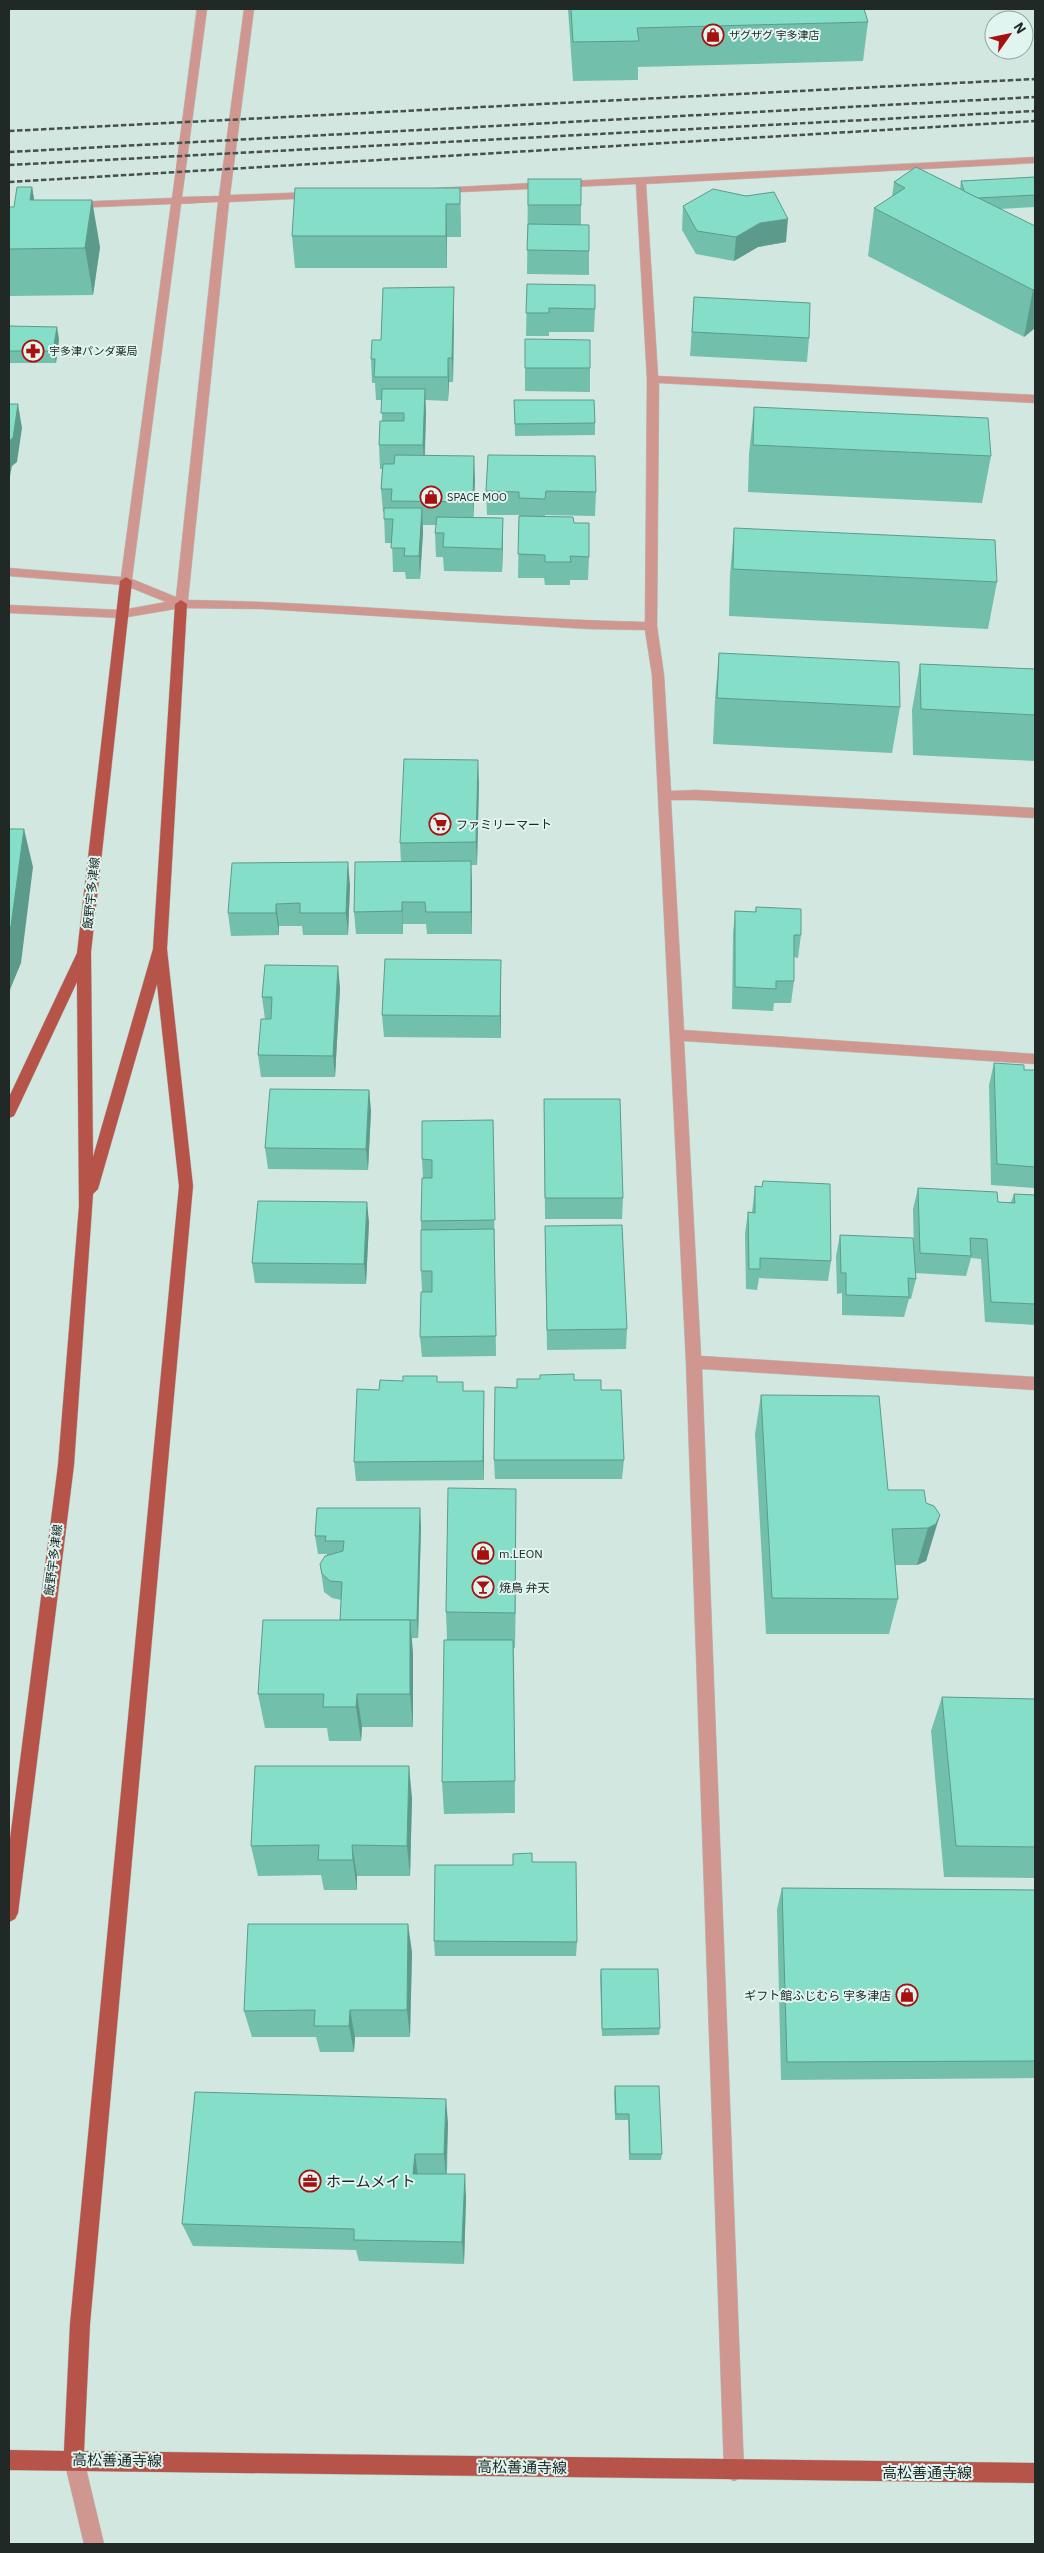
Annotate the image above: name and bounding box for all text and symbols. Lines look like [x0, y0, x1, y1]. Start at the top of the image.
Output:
north arrow [984, 10, 1034, 60]
text: N [1010, 19, 1030, 37]
shop icon: ザグザグ 宇多津店 [701, 23, 725, 47]
place label: ザグザグ 宇多津店 [729, 28, 820, 42]
pharmacy icon: 宇多津パンダ薬局 [21, 339, 45, 363]
place label: 宇多津パンダ薬局 [49, 344, 138, 358]
shop icon: SPACE MOO [419, 485, 443, 509]
place label: SPACE MOO [447, 490, 507, 504]
supermarket icon: ファミリーマート [428, 812, 452, 836]
place label: ファミリーマート [456, 817, 552, 832]
street label: 飯野宇多津線 [80, 856, 102, 930]
street label: 飯野宇多津線 [41, 1523, 65, 1597]
shop icon: m.LEON [471, 1541, 495, 1565]
place label: m.LEON [499, 1546, 543, 1561]
bar icon: 焼鳥 弁天 [471, 1575, 495, 1599]
place label: 焼鳥 弁天 [499, 1580, 550, 1595]
shop icon: ギフト館ふじむら 宇多津店 [895, 1983, 919, 2007]
place label: ギフト館ふじむら 宇多津店 [744, 1988, 891, 2003]
office icon: ホームメイト [298, 2169, 322, 2193]
place label: ホームメイト [326, 2172, 416, 2191]
street label: 高松善通寺線 [72, 2450, 162, 2470]
street label: 高松善通寺線 [477, 2457, 567, 2477]
street label: 高松善通寺線 [882, 2463, 972, 2482]

